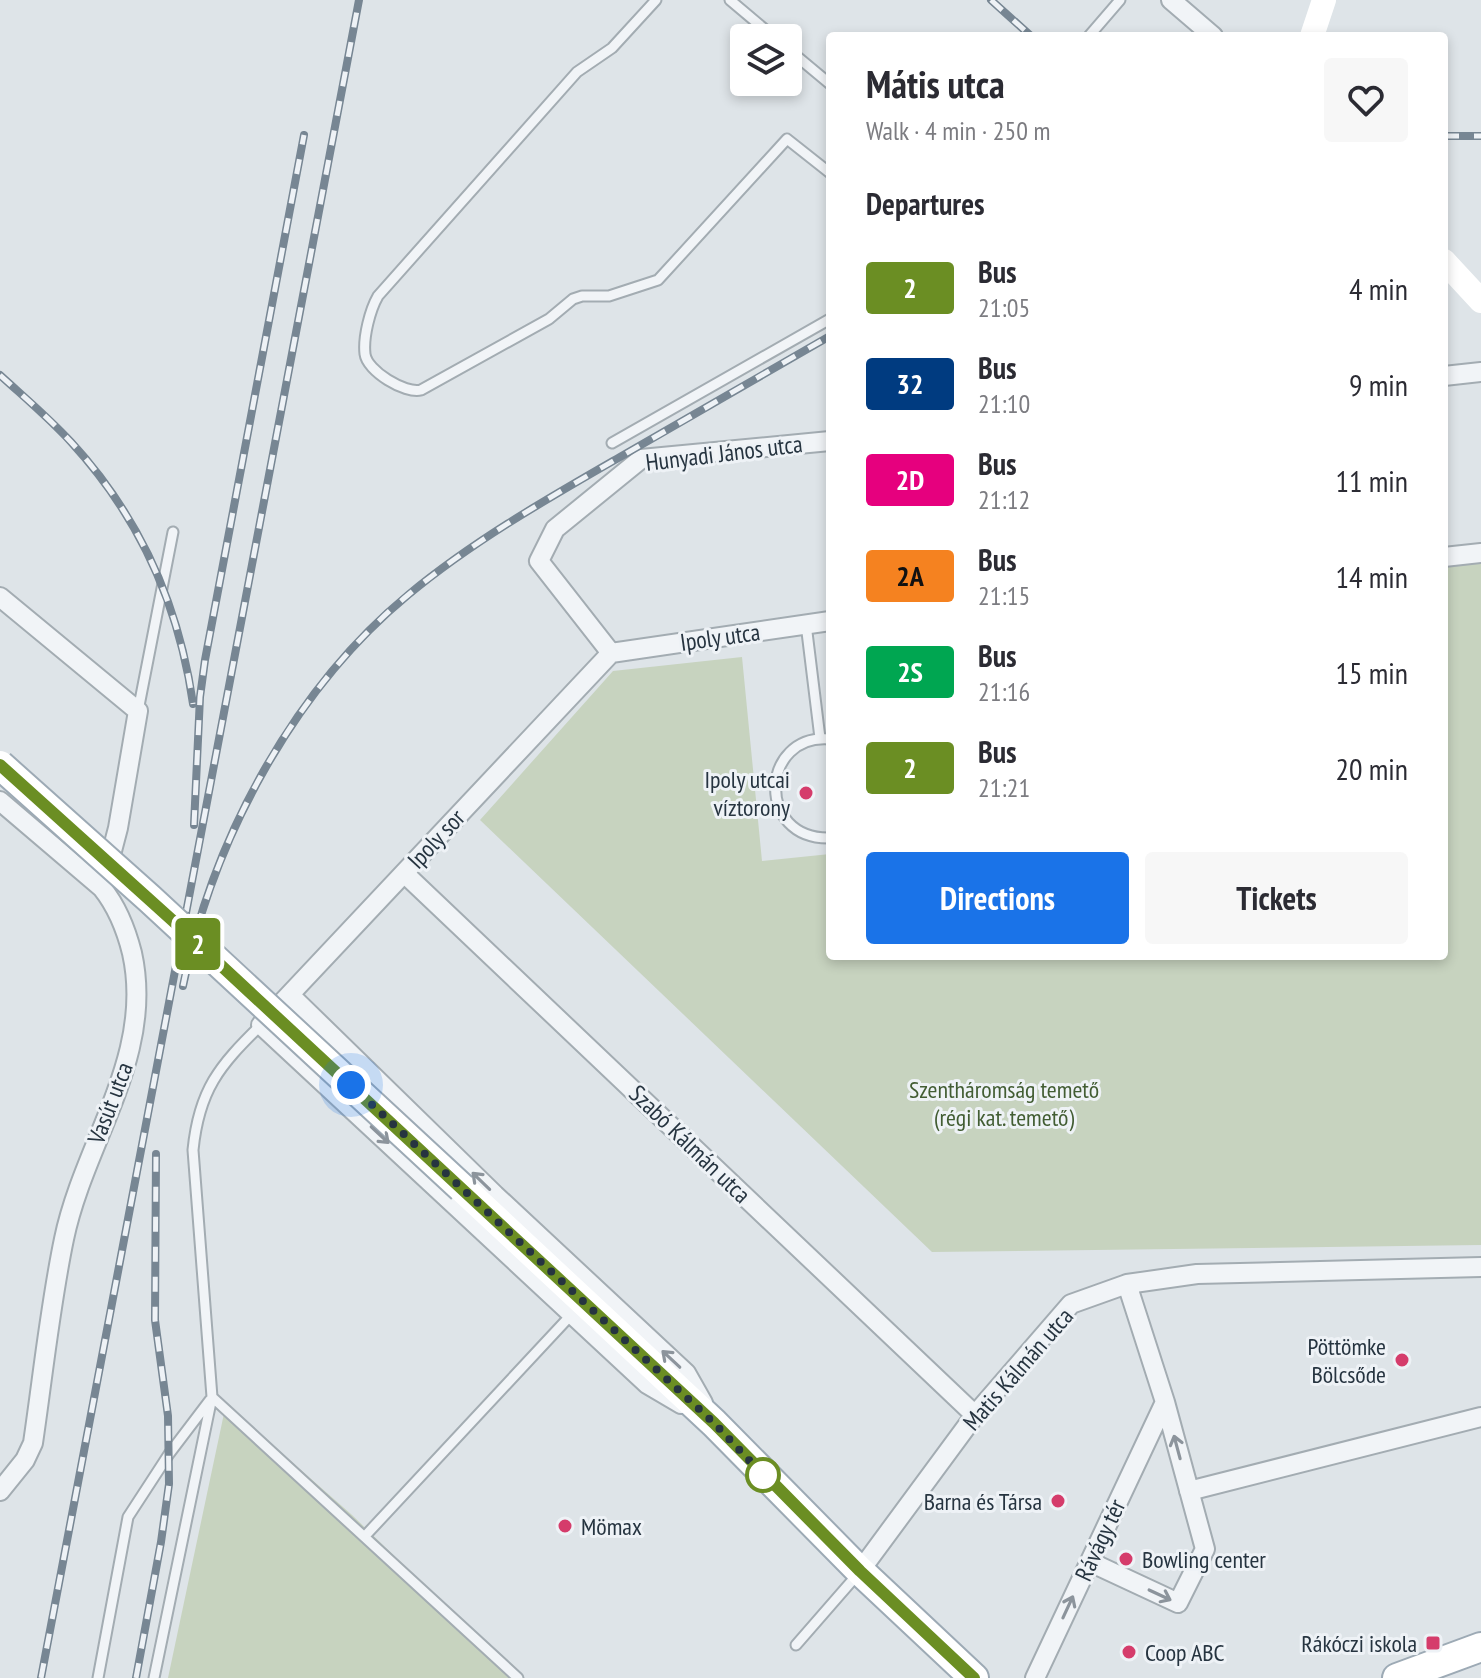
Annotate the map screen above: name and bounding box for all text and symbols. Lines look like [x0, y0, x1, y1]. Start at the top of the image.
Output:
map controls [730, 24, 802, 96]
button: layers [730, 24, 802, 96]
button: heart [1324, 58, 1408, 142]
text: Mátis utca [866, 59, 1005, 108]
text: Walk · 4 min · 250 m [866, 114, 1050, 147]
text: Departures [866, 184, 984, 223]
text: Bus [978, 252, 1017, 291]
text: 2 [903, 269, 917, 306]
text: 4 min [1349, 269, 1408, 308]
text: 21:05 [978, 291, 1030, 324]
text: Bus [978, 348, 1017, 387]
text: 32 [897, 365, 923, 402]
text: 9 min [1349, 365, 1408, 404]
text: 21:10 [978, 387, 1030, 420]
street label: Hunyadi János utca [644, 428, 804, 478]
text: Bus [978, 444, 1017, 483]
text: 2D [896, 461, 924, 498]
text: 11 min [1335, 461, 1408, 500]
text: 21:12 [978, 483, 1030, 516]
text: Bus [978, 540, 1017, 579]
text: 2A [896, 557, 924, 594]
text: 14 min [1335, 557, 1408, 596]
text: 21:15 [978, 579, 1030, 612]
street label: Ipoly utca [678, 616, 762, 658]
text: Bus [978, 636, 1017, 675]
text: 2S [897, 653, 923, 690]
text: 15 min [1335, 653, 1408, 692]
text: 21:16 [978, 675, 1030, 708]
text: Bus [978, 732, 1017, 771]
text: 2 [903, 749, 917, 786]
text: 20 min [1335, 749, 1408, 788]
place label: Ipoly utcai víztorony [704, 764, 790, 823]
text: 21:21 [978, 771, 1030, 804]
marker: Ipoly utcai víztorony [797, 784, 815, 802]
street label: Ipoly sor [401, 802, 472, 875]
button: Directions [866, 852, 1129, 944]
button: Tickets [1145, 852, 1408, 944]
line badge: 2 [172, 918, 224, 970]
text: 2 [191, 925, 205, 962]
street label: Vasút utca [80, 1058, 140, 1149]
your location [331, 1065, 371, 1105]
park label: Szentháromság temető (régi kat. temető) [909, 1074, 1099, 1133]
street label: Szabó Kálmán utca [623, 1078, 757, 1210]
one-way arrow [370, 1126, 390, 1145]
one-way arrow [471, 1172, 491, 1191]
street label: Matis Kálmán utca [956, 1301, 1080, 1437]
place label: Pöttömke Bölcsőde [1308, 1331, 1386, 1390]
one-way arrow [662, 1350, 681, 1369]
marker: Pöttömke Bölcsőde [1393, 1351, 1411, 1369]
one-way arrow [1169, 1434, 1184, 1460]
unlabelled marker [746, 1458, 780, 1492]
place label: Barna és Társa [924, 1486, 1042, 1517]
marker: Barna és Társa [1049, 1492, 1067, 1510]
street label: Rávágy tér [1068, 1494, 1133, 1586]
place label: Mömax [581, 1511, 642, 1542]
marker: Mömax [556, 1517, 574, 1535]
place label: Bowling center [1142, 1544, 1266, 1575]
marker: Bowling center [1117, 1550, 1135, 1568]
one-way arrow [1148, 1588, 1172, 1603]
one-way arrow [1061, 1596, 1076, 1620]
place label: Rákóczi iskola [1301, 1628, 1417, 1659]
marker: Rákóczi iskola [1424, 1634, 1442, 1652]
place label: Coop ABC [1145, 1637, 1225, 1668]
marker: Coop ABC [1120, 1643, 1138, 1661]

